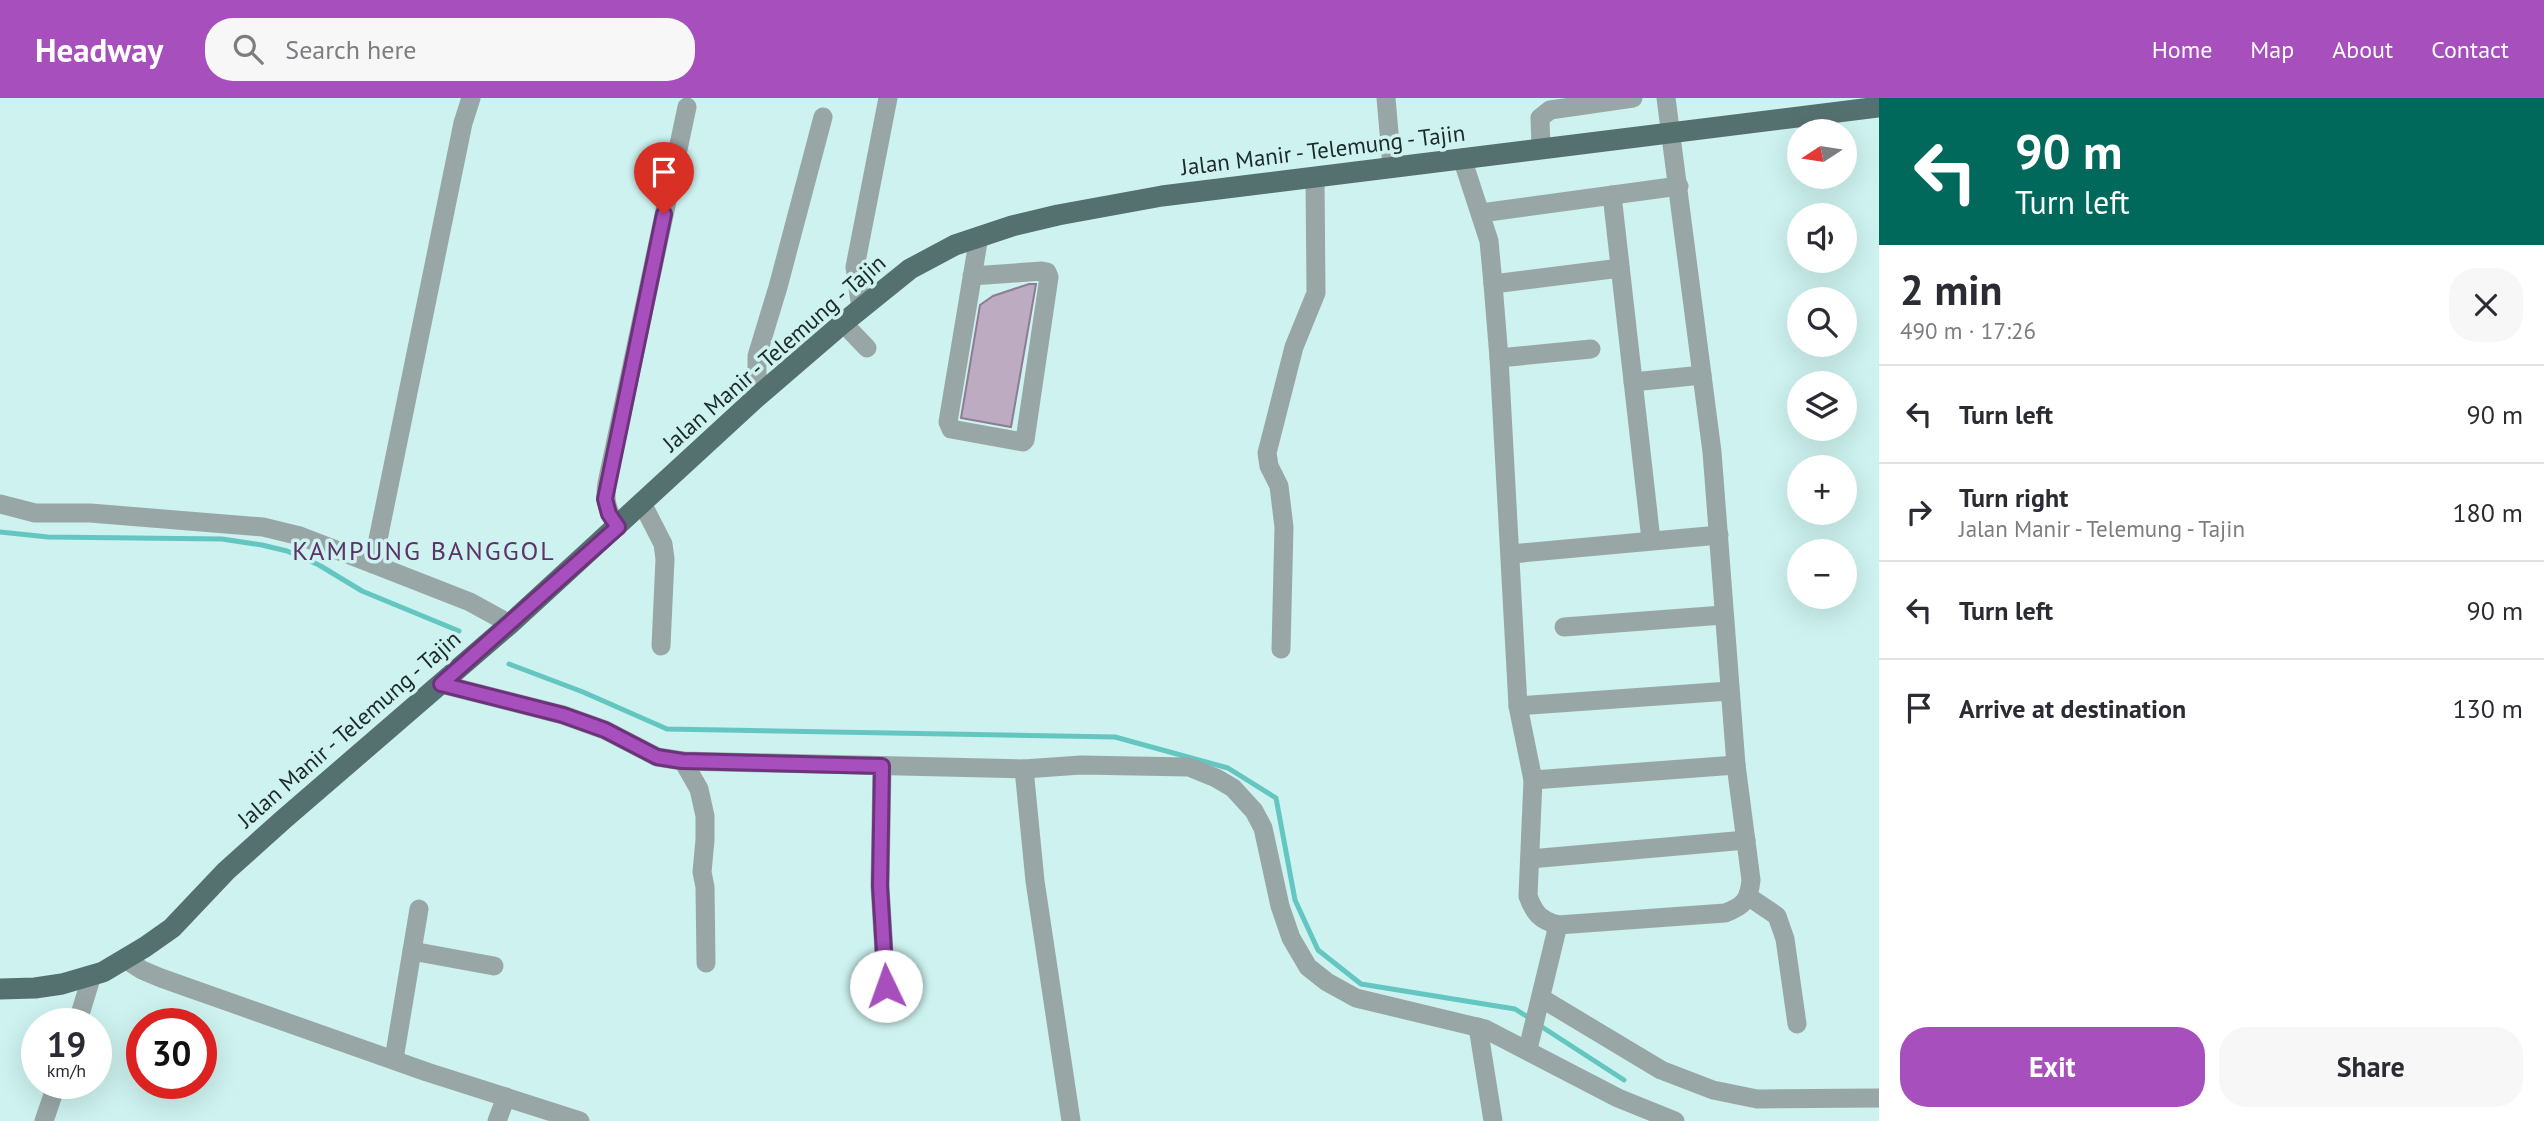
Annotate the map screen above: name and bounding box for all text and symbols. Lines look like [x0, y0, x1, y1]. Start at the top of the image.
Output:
search box [205, 18, 695, 81]
text: Headway [35, 28, 163, 71]
icon: search [229, 30, 267, 68]
text: Search here [285, 33, 416, 66]
text: Home [2152, 34, 2212, 65]
text: Map [2250, 34, 2294, 65]
text: About [2332, 34, 2393, 65]
text: Contact [2431, 34, 2509, 65]
street label: Jalan Manir - Telemung - Tajin [1178, 118, 1467, 181]
north arrow [1787, 119, 1857, 189]
map controls [1787, 119, 1857, 609]
text: 90 m [2015, 119, 2122, 183]
icon: left [1900, 126, 1991, 217]
pin [634, 142, 694, 214]
icon: arrive [645, 153, 683, 191]
text: Turn left [2015, 181, 2130, 223]
button: sound [1787, 203, 1857, 273]
street label: Jalan Manir - Telemung - Tajin [655, 248, 891, 458]
text: 2 min [1900, 262, 2002, 317]
button: close [2449, 268, 2523, 342]
button: search [1787, 287, 1857, 357]
text: 490 m · 17:26 [1900, 316, 2036, 345]
button: layers [1787, 371, 1857, 441]
icon: left [1900, 395, 1938, 433]
text: Turn left [1959, 398, 2053, 431]
text: 90 m [2467, 398, 2523, 431]
button: + [1787, 455, 1857, 525]
text: Turn right [1959, 481, 2068, 514]
icon: right [1900, 493, 1938, 531]
text: 180 m [2452, 496, 2523, 529]
text: Jalan Manir - Telemung - Tajin [1959, 514, 2245, 543]
district label: KAMPUNG BANGGOL [292, 534, 556, 567]
button: − [1787, 539, 1857, 609]
icon: left [1900, 591, 1938, 629]
text: Turn left [1959, 594, 2053, 627]
text: 90 m [2467, 594, 2523, 627]
street label: Jalan Manir - Telemung - Tajin [230, 624, 466, 834]
icon: arrive [1900, 689, 1938, 727]
text: Arrive at destination [1959, 692, 2186, 725]
text: 130 m [2452, 692, 2523, 725]
position arrow [849, 949, 923, 1023]
speed limit sign: 30 [126, 1008, 217, 1099]
text: 19 [47, 1021, 86, 1067]
button: Exit [1900, 1027, 2205, 1107]
button: Share [2219, 1027, 2523, 1107]
text: km/h [47, 1059, 86, 1082]

